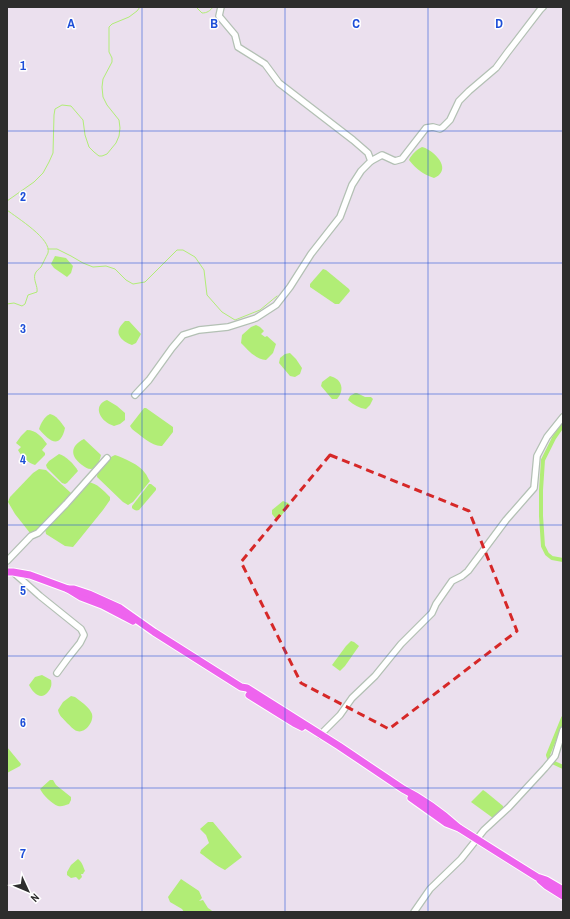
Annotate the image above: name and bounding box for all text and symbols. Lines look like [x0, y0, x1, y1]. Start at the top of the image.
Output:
text: A [67, 15, 75, 32]
text: B [210, 15, 218, 32]
text: C [352, 15, 360, 32]
text: D [495, 15, 503, 32]
text: 1 [20, 57, 26, 74]
text: 2 [20, 188, 26, 205]
text: 3 [20, 320, 26, 337]
text: 4 [20, 451, 26, 468]
text: 5 [20, 582, 26, 599]
text: 6 [20, 714, 26, 731]
text: 7 [20, 845, 26, 862]
north arrow [8, 871, 48, 911]
text: N [28, 891, 42, 905]

